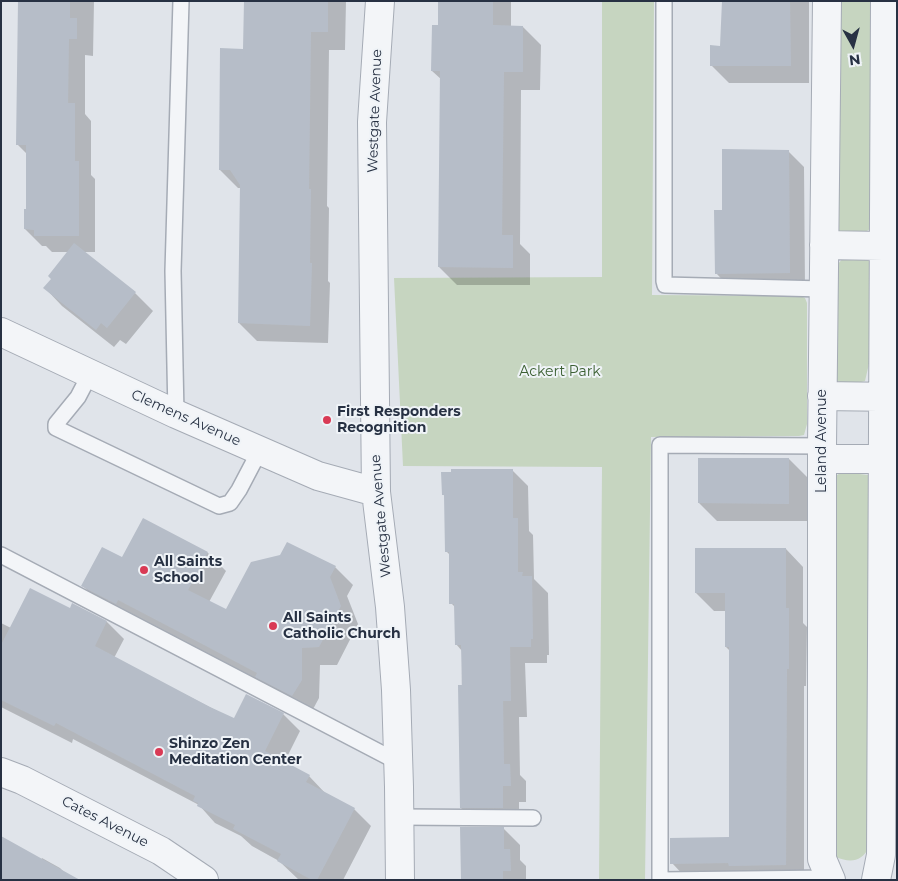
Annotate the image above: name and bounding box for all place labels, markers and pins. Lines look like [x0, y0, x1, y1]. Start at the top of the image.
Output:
place label: First Responders Recognition [337, 404, 461, 437]
marker: First Responders Recognition [321, 414, 333, 426]
place label: All Saints School [154, 554, 222, 586]
marker: All Saints School [138, 564, 150, 576]
place label: All Saints Catholic Church [283, 610, 401, 642]
marker: All Saints Catholic Church [267, 620, 279, 632]
place label: Shinzo Zen Meditation Center [169, 736, 302, 769]
marker: Shinzo Zen Meditation Center [153, 746, 165, 758]

